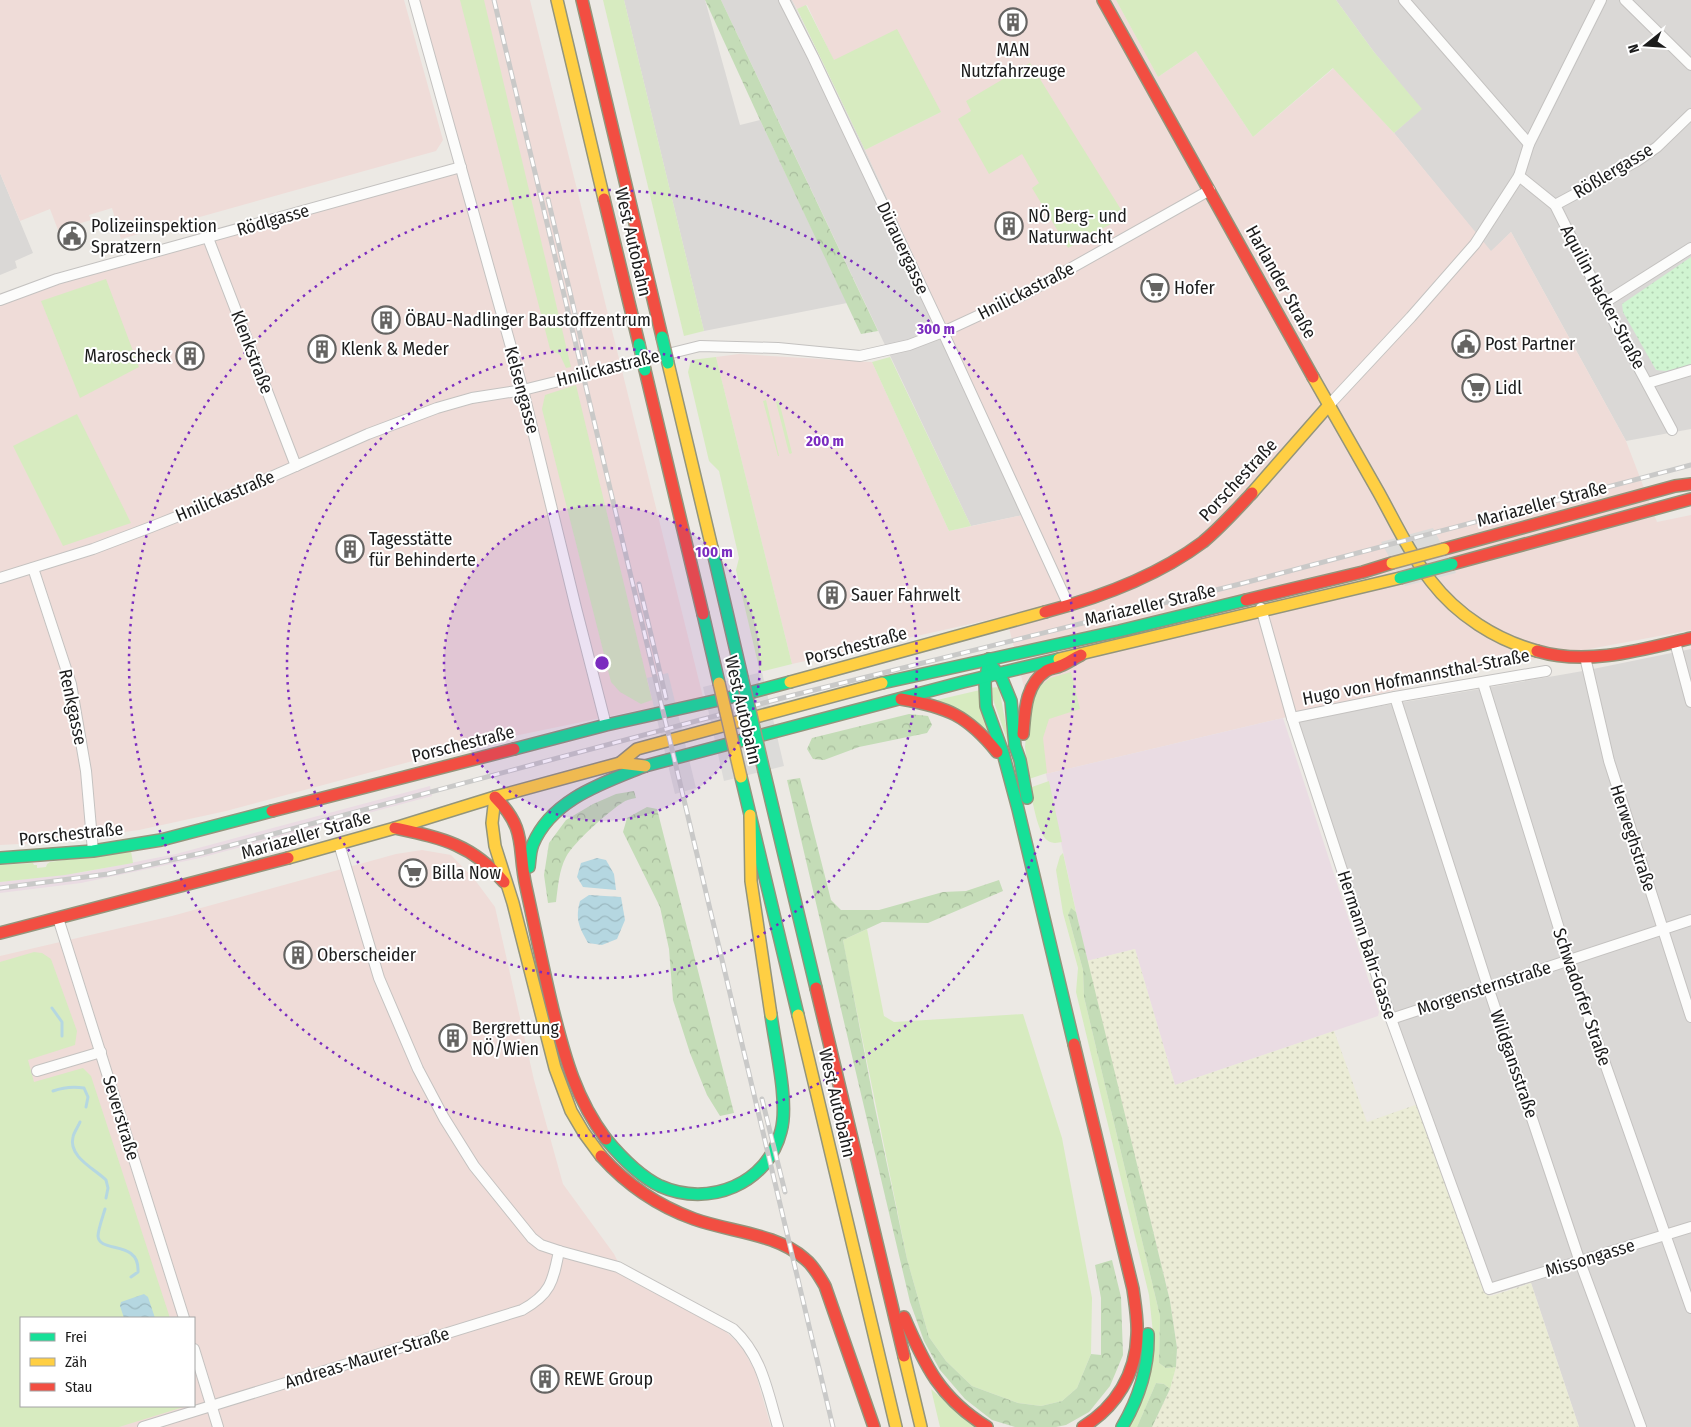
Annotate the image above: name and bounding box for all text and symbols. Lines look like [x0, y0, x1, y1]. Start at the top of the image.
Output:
building icon: MAN Nutzfahrzeuge [998, 7, 1028, 37]
north arrow [1621, 20, 1671, 70]
place label: MAN Nutzfahrzeuge [960, 39, 1066, 82]
text: N [1625, 42, 1643, 55]
street label: Rößlergasse [1569, 139, 1657, 203]
street label: West Autobahn [610, 185, 656, 299]
street label: Dürauergasse [872, 198, 934, 298]
street label: Rödlgasse [234, 199, 312, 241]
place label: NÖ Berg- und Naturwacht [1028, 205, 1127, 248]
building icon: NÖ Berg- und Naturwacht [994, 211, 1024, 241]
place label: Polizeiinspektion Spratzern [91, 215, 217, 258]
public building icon: Polizeiinspektion Spratzern [57, 221, 87, 251]
street label: Aquilin Hacker-Straße [1556, 221, 1650, 373]
street label: Harlander Straße [1241, 222, 1321, 342]
street label: Hnilickastraße [974, 257, 1078, 325]
supermarket icon: Hofer [1140, 273, 1170, 303]
place label: Hofer [1174, 277, 1216, 299]
building icon: ÖBAU-Nadlinger Baustoffzentrum [371, 305, 401, 335]
street label: Klenkstraße [226, 307, 278, 397]
place label: ÖBAU-Nadlinger Baustoffzentrum [405, 309, 651, 331]
text: 300 m [916, 320, 955, 338]
public building icon: Post Partner [1451, 329, 1481, 359]
place label: Post Partner [1485, 333, 1576, 355]
building icon: Klenk & Meder [307, 334, 337, 364]
place label: Klenk & Meder [341, 338, 450, 360]
building icon: Maroscheck [175, 341, 205, 371]
street label: Kelsengasse [500, 344, 544, 436]
place label: Maroscheck [84, 345, 172, 367]
street label: Hnilickastraße [554, 345, 662, 391]
supermarket icon: Lidl [1461, 373, 1491, 403]
place label: Lidl [1495, 377, 1522, 399]
text: 200 m [805, 432, 844, 450]
street label: Porschestraße [1194, 434, 1282, 526]
street label: Hnilickastraße [172, 465, 278, 527]
street label: Mariazeller Straße [1475, 476, 1610, 532]
place label: Tagesstätte für Behinderte [369, 528, 476, 571]
building icon: Tagesstätte für Behinderte [335, 534, 365, 564]
text: 100 m [695, 543, 733, 561]
street label: Mariazeller Straße [1082, 579, 1218, 631]
building icon: Sauer Fahrwelt [817, 580, 847, 610]
place label: Sauer Fahrwelt [851, 584, 960, 606]
street label: Porschestraße [803, 622, 910, 670]
street label: Hugo von Hofmannsthal-Straße [1301, 644, 1532, 710]
street label: West Autobahn [720, 653, 766, 767]
centre of rings [593, 654, 611, 672]
street label: Renkgasse [54, 667, 92, 747]
street label: Porschestraße [410, 721, 517, 767]
street label: Herweghstraße [1605, 782, 1661, 894]
street label: Mariazeller Straße [239, 806, 373, 864]
street label: Porschestraße [18, 818, 124, 850]
supermarket icon: Billa Now [398, 858, 428, 888]
place label: Billa Now [432, 862, 501, 884]
street label: Hermann Bahr-Gasse [1333, 868, 1402, 1022]
street label: Schwadorfer Straße [1548, 925, 1616, 1069]
building icon: Oberscheider [283, 940, 313, 970]
place label: Oberscheider [317, 944, 417, 966]
street label: Morgensternstraße [1414, 956, 1554, 1020]
street label: Wildgansstraße [1485, 1007, 1543, 1121]
place label: Bergrettung NÖ/Wien [472, 1017, 560, 1060]
building icon: Bergrettung NÖ/Wien [438, 1023, 468, 1053]
street label: West Autobahn [814, 1046, 860, 1160]
street label: Severstraße [98, 1073, 144, 1163]
street label: Missongasse [1543, 1234, 1637, 1282]
legend [20, 1317, 195, 1407]
street label: Andreas-Maurer-Straße [282, 1322, 452, 1394]
text: Frei [65, 1328, 87, 1346]
text: Zäh [65, 1353, 87, 1371]
building icon: REWE Group [530, 1364, 560, 1394]
place label: REWE Group [564, 1368, 653, 1390]
text: Stau [65, 1378, 92, 1396]

